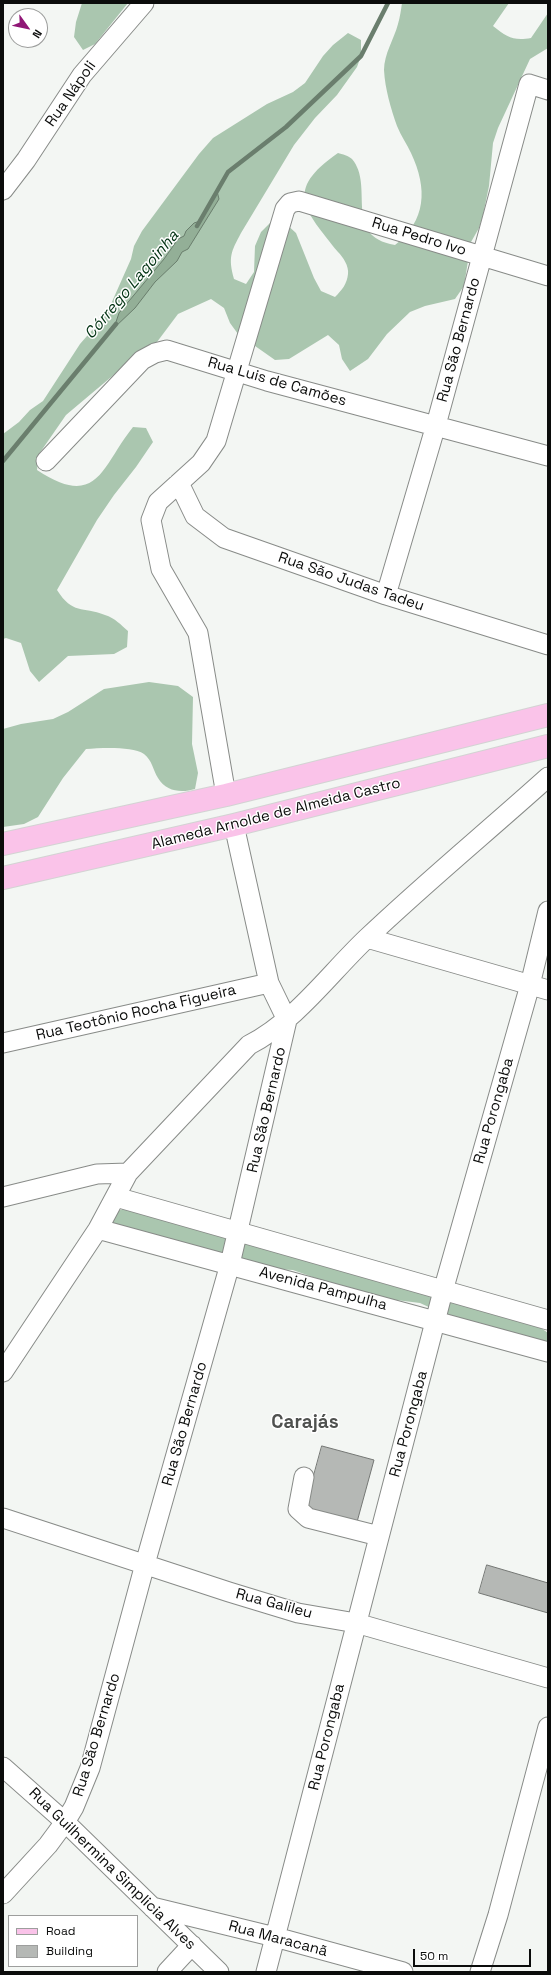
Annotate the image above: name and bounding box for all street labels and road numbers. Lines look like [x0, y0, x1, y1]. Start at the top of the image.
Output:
street label: Rua Nápoli [42, 58, 100, 130]
street label: Rua Pedro Ivo [370, 214, 468, 260]
street label: Rua São Bernardo [434, 276, 484, 404]
street label: Rua Luis de Camões [206, 354, 348, 410]
street label: Rua São Judas Tadeu [276, 549, 426, 615]
street label: Alameda Arnolde de Almeida Castro [150, 774, 402, 854]
street label: Rua Teotônio Rocha Figueira [34, 981, 238, 1045]
street label: Rua São Bernardo [244, 1045, 290, 1175]
street label: Rua Porongaba [470, 1056, 518, 1166]
street label: Avenida Pampulha [257, 1263, 389, 1315]
street label: Rua São Bernardo [159, 1360, 211, 1488]
street label: Rua Porongaba [386, 1369, 432, 1479]
street label: Rua Galileu [234, 1585, 314, 1623]
street label: Rua São Bernardo [70, 1671, 124, 1799]
street label: Rua Porongaba [305, 1682, 349, 1792]
street label: Rua Guilhermina Simplicia Alves [25, 1784, 199, 1954]
street label: Rua Maracanã [226, 1917, 330, 1961]

